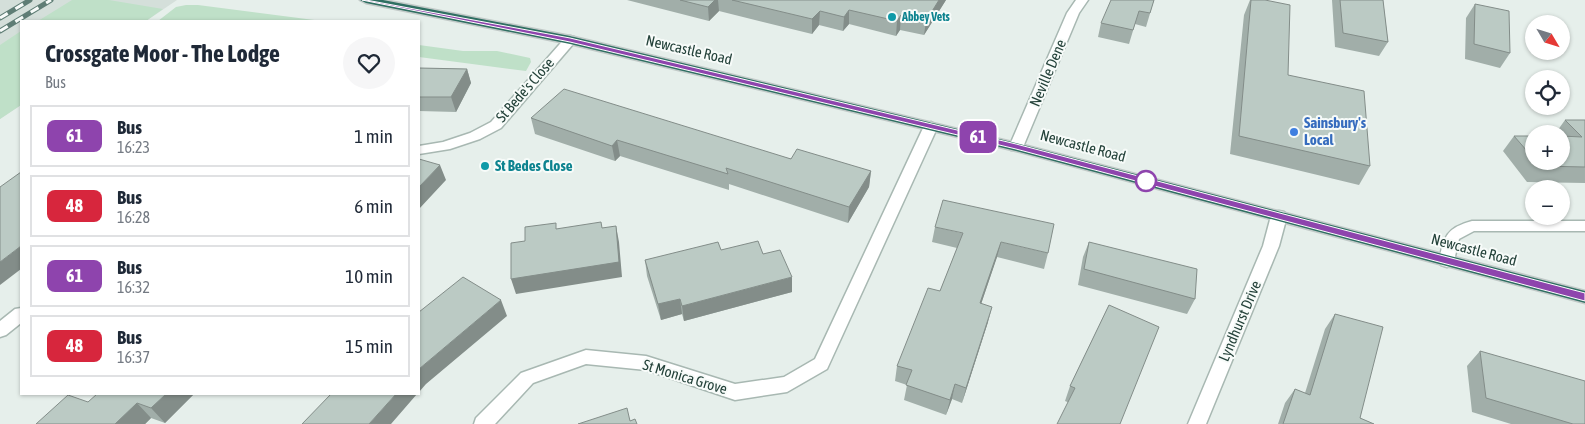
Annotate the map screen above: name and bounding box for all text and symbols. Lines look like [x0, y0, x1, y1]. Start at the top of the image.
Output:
place label: Abbey Vets [901, 10, 951, 24]
marker: Abbey Vets [886, 11, 898, 23]
north arrow [1525, 15, 1570, 60]
map controls [1525, 15, 1570, 225]
street label: Newcastle Road [644, 31, 734, 68]
button: heart [343, 37, 395, 89]
street label: Neville Dene [1026, 37, 1069, 109]
text: Crossgate Moor - The Lodge [45, 40, 280, 67]
street label: St Bede's Close [492, 54, 557, 125]
button: locate [1525, 70, 1570, 115]
text: Bus [45, 73, 66, 91]
place label: Sainsbury's Local [1304, 114, 1367, 148]
text: Bus [117, 116, 142, 138]
line badge: 61 [956, 121, 1000, 153]
text: 61 [66, 125, 83, 146]
text: 1 min [354, 125, 393, 147]
button: + [1525, 125, 1570, 170]
text: 61 [970, 126, 986, 147]
street label: Newcastle Road [1039, 126, 1128, 165]
marker: Sainsbury's Local [1288, 126, 1300, 138]
text: 16:23 [117, 138, 150, 156]
place label: St Bedes Close [495, 157, 573, 174]
marker: St Bedes Close [479, 160, 491, 172]
unlabelled marker [1135, 170, 1157, 192]
button: − [1525, 180, 1570, 225]
text: Bus [117, 186, 142, 208]
text: 48 [66, 195, 83, 216]
text: 6 min [354, 195, 393, 217]
text: 16:28 [117, 208, 150, 226]
street label: Newcastle Road [1430, 230, 1519, 269]
text: Bus [117, 256, 142, 278]
text: 61 [66, 265, 83, 286]
text: 10 min [345, 265, 393, 287]
text: 16:32 [117, 278, 150, 296]
street label: Lyndhurst Drive [1215, 278, 1264, 364]
text: Bus [117, 326, 142, 348]
text: 48 [66, 335, 83, 356]
text: 15 min [345, 335, 393, 357]
text: 16:37 [117, 348, 150, 366]
street label: St Monica Grove [641, 356, 730, 397]

